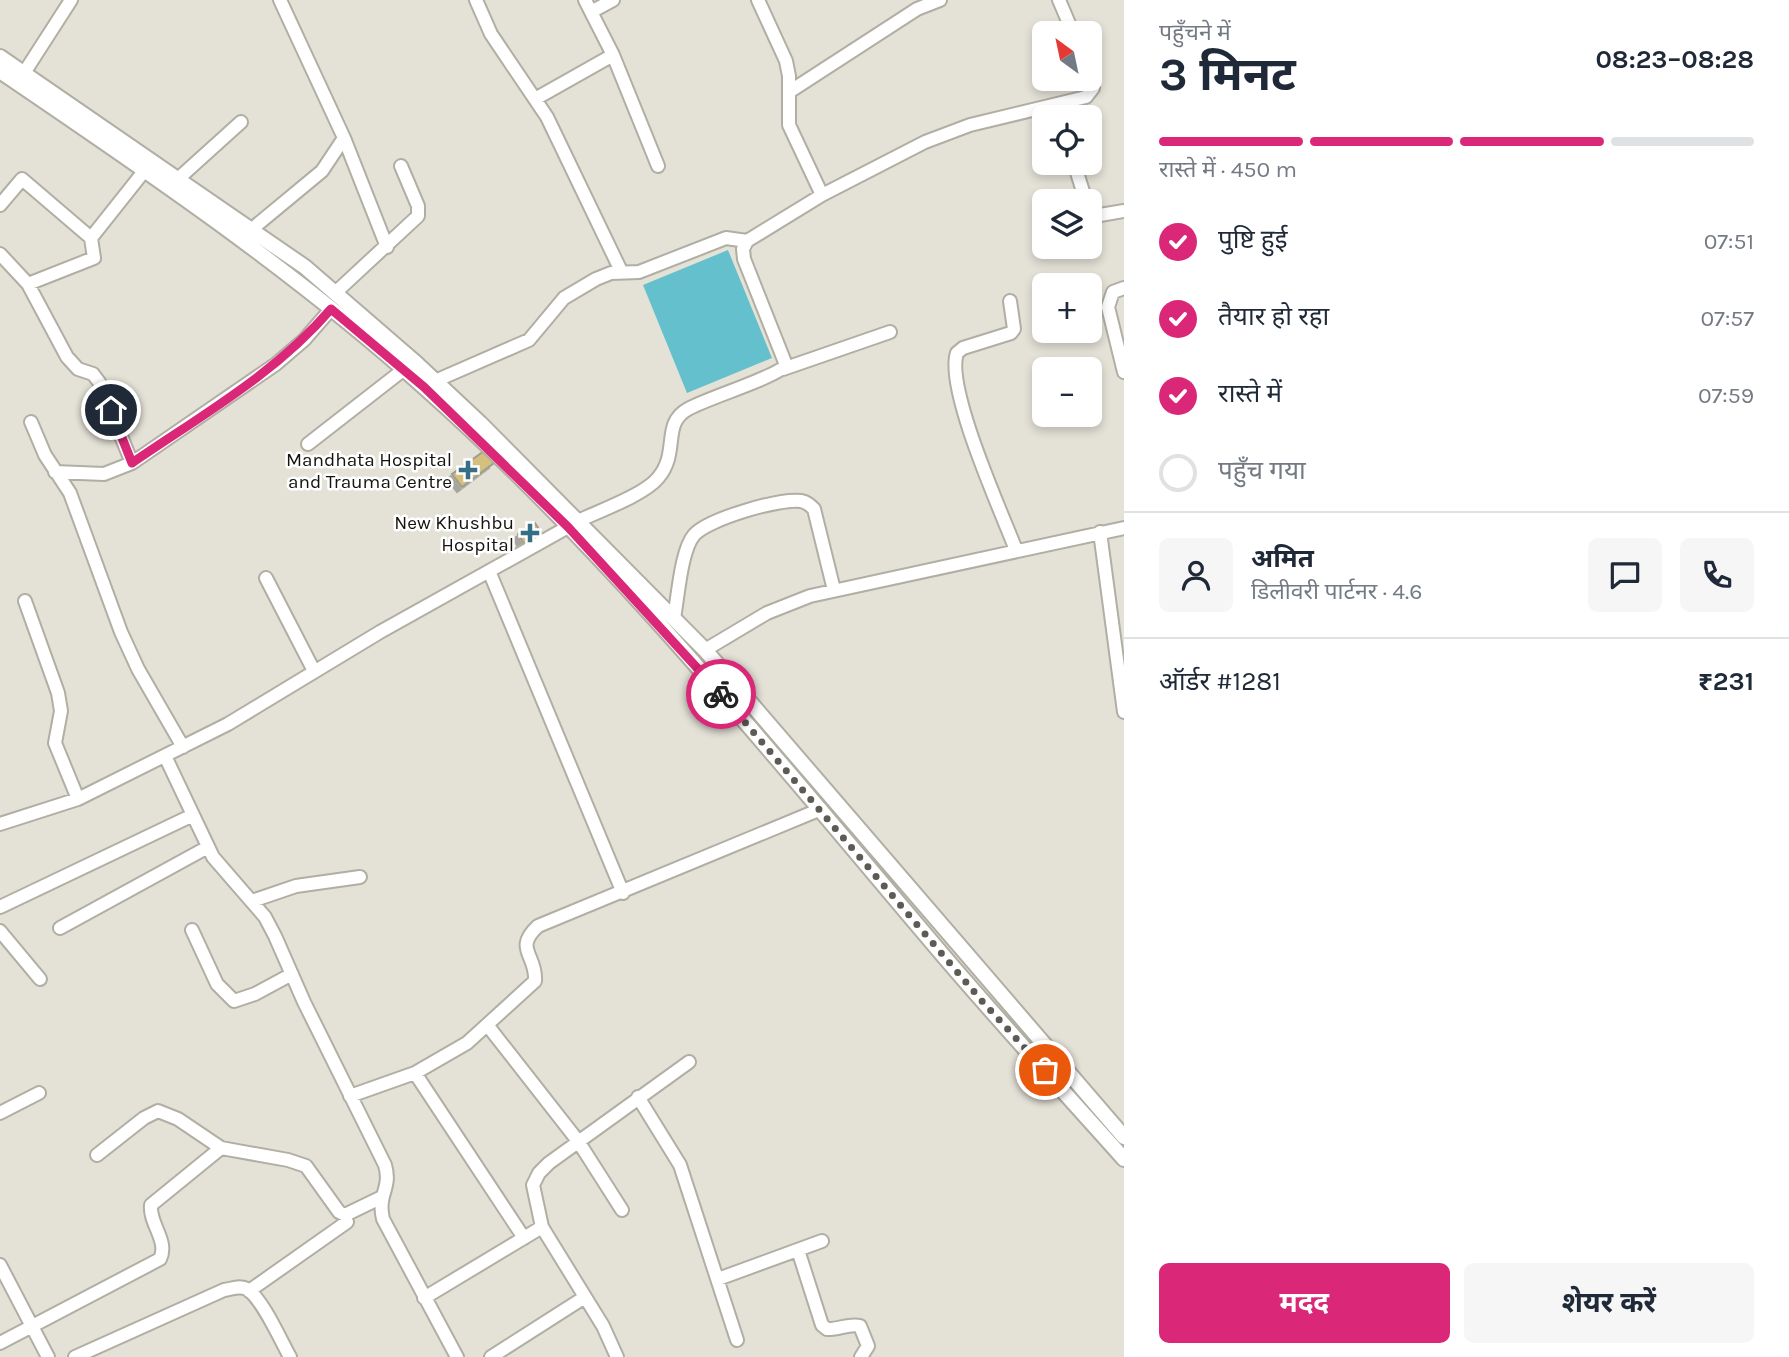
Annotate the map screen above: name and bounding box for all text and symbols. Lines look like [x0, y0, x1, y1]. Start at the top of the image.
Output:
text: पहुँचने में [1159, 19, 1231, 46]
north arrow [1032, 21, 1102, 91]
map controls [1032, 21, 1102, 427]
text: 08:23–08:28 [1595, 44, 1754, 75]
text: 3 मिनट [1159, 48, 1296, 102]
button: locate [1032, 105, 1102, 175]
text: रास्ते में · 450 m [1159, 156, 1297, 183]
button: layers [1032, 189, 1102, 259]
icon: check [1159, 223, 1197, 261]
text: पुष्टि हुई [1218, 224, 1287, 255]
text: 07:51 [1704, 228, 1754, 255]
button: + [1032, 273, 1102, 343]
icon: check [1159, 300, 1197, 338]
text: तैयार हो रहा [1218, 301, 1329, 332]
text: 07:57 [1700, 305, 1754, 332]
button: − [1032, 357, 1102, 427]
icon: check [1159, 377, 1197, 415]
text: रास्ते में [1218, 378, 1282, 409]
pin [81, 380, 141, 440]
text: 07:59 [1698, 382, 1754, 409]
icon: home [92, 391, 130, 429]
place label: Mandhata Hospital and Trauma Centre [286, 449, 452, 493]
text: पहुँच गया [1218, 455, 1306, 486]
marker: Mandhata Hospital and Trauma Centre [458, 460, 478, 480]
place label: New Khushbu Hospital [394, 512, 514, 556]
marker: New Khushbu Hospital [520, 523, 540, 543]
button: person [1159, 538, 1233, 612]
button: chat [1588, 538, 1662, 612]
button: phone [1680, 538, 1754, 612]
text: अमित [1251, 543, 1314, 574]
text: डिलीवरी पार्टनर · 4.6 [1251, 578, 1422, 605]
courier [686, 659, 756, 729]
text: ऑर्डर #1281 [1159, 666, 1281, 697]
text: ₹231 [1698, 666, 1754, 697]
icon: bike [702, 675, 740, 713]
pin [1015, 1040, 1075, 1100]
icon: bag [1026, 1051, 1064, 1089]
button: मदद [1159, 1263, 1450, 1343]
button: शेयर करें [1464, 1263, 1754, 1343]

